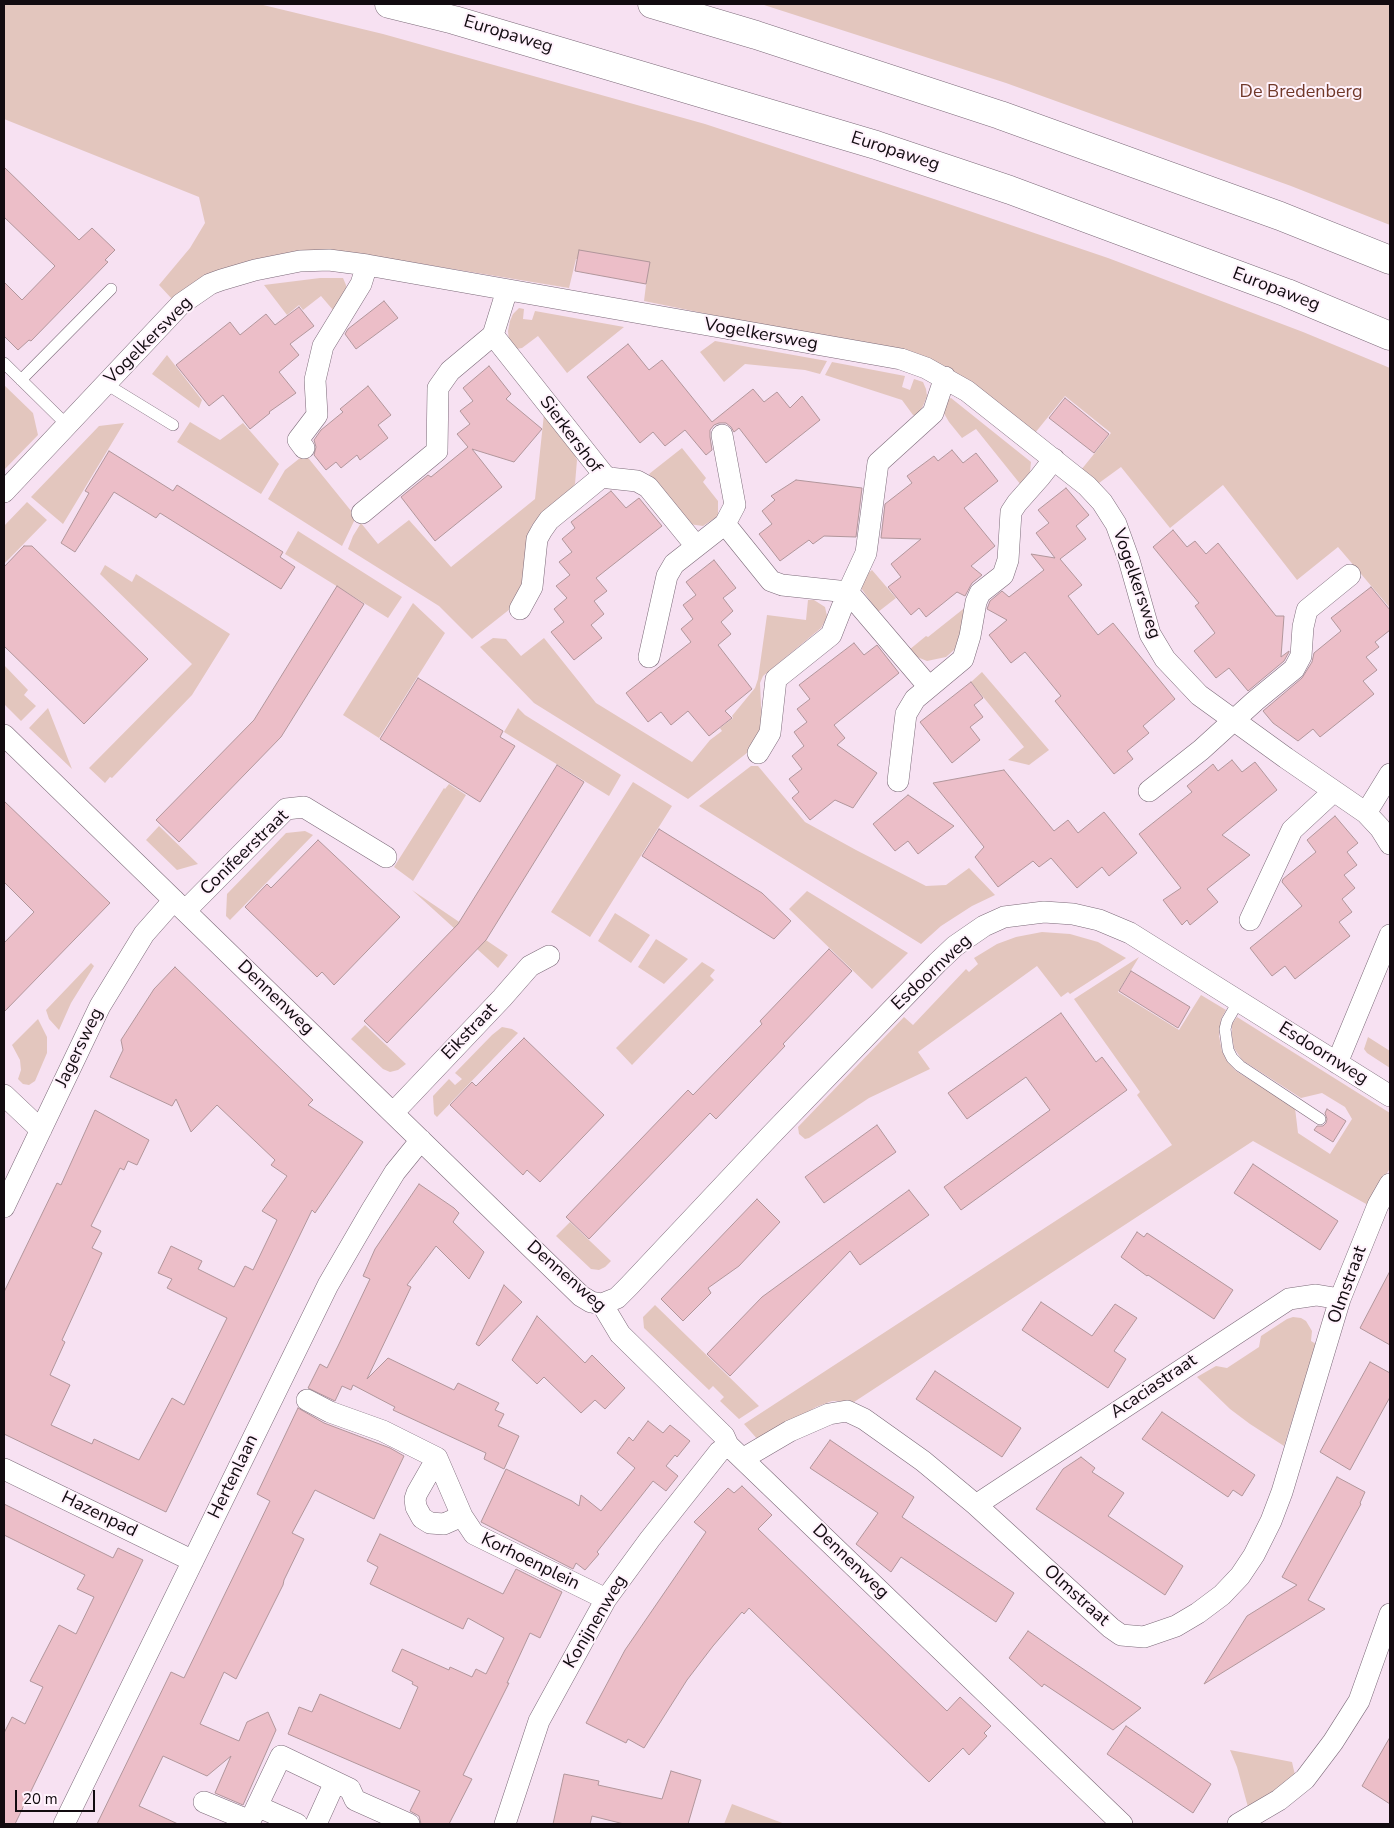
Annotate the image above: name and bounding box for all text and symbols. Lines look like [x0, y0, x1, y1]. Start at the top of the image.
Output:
street label: Europaweg [461, 11, 555, 59]
park label: De Bredenberg [1240, 82, 1362, 104]
street label: Europaweg [848, 128, 942, 176]
street label: Europaweg [1229, 263, 1323, 317]
street label: Vogelkersweg [101, 293, 197, 389]
street label: Vogelkersweg [702, 314, 820, 356]
street label: Sierkershof [534, 392, 606, 478]
street label: Vogelkersweg [1107, 526, 1165, 642]
street label: Conifeerstraat [197, 806, 293, 900]
street label: Esdoornweg [888, 931, 976, 1015]
street label: Dennenweg [232, 956, 318, 1040]
street label: Eikstraat [438, 999, 502, 1065]
street label: Jagersweg [52, 1005, 108, 1091]
street label: Esdoornweg [1274, 1018, 1372, 1090]
street label: Dennenweg [522, 1237, 610, 1317]
street label: Olmstraat [1324, 1243, 1372, 1327]
street label: Acaciastraat [1107, 1350, 1201, 1424]
street label: Hertenlaan [204, 1431, 264, 1523]
street label: Hazenpad [58, 1487, 140, 1543]
street label: Dennenweg [807, 1520, 893, 1604]
street label: Korhoenplein [477, 1529, 583, 1595]
street label: Olmstraat [1039, 1561, 1113, 1631]
street label: Konijnenweg [560, 1572, 632, 1672]
scale bar [18, 1780, 98, 1812]
text: 20 m [23, 1789, 58, 1809]

